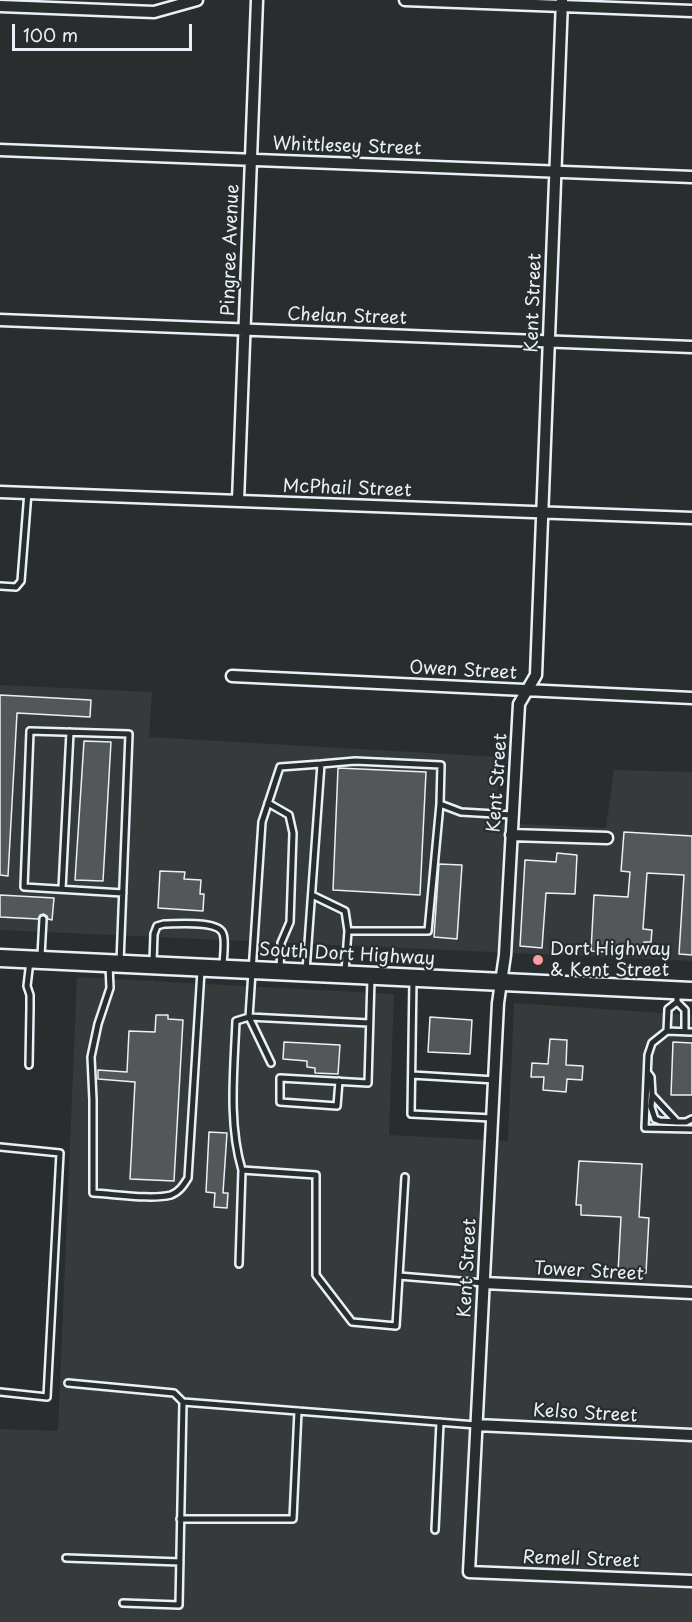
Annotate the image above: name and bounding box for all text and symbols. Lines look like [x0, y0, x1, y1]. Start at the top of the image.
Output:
scale bar [15, 12, 195, 50]
text: 100 m [23, 21, 78, 48]
street label: Whittlesey Street [272, 134, 422, 160]
street label: Pingree Avenue [218, 184, 244, 316]
street label: Kent Street [521, 253, 547, 353]
street label: Chelan Street [287, 304, 407, 330]
street label: McPhail Street [282, 476, 412, 502]
street label: Owen Street [409, 657, 517, 685]
street label: Kent Street [484, 733, 512, 833]
place label: Dort Highway & Kent Street [550, 939, 671, 982]
street label: South Dort Highway [258, 940, 436, 970]
marker: Dort Highway & Kent Street [531, 953, 545, 967]
street label: Kent Street [455, 1218, 481, 1318]
street label: Tower Street [533, 1258, 645, 1286]
street label: Kelso Street [532, 1400, 638, 1428]
street label: Remell Street [522, 1547, 640, 1573]

